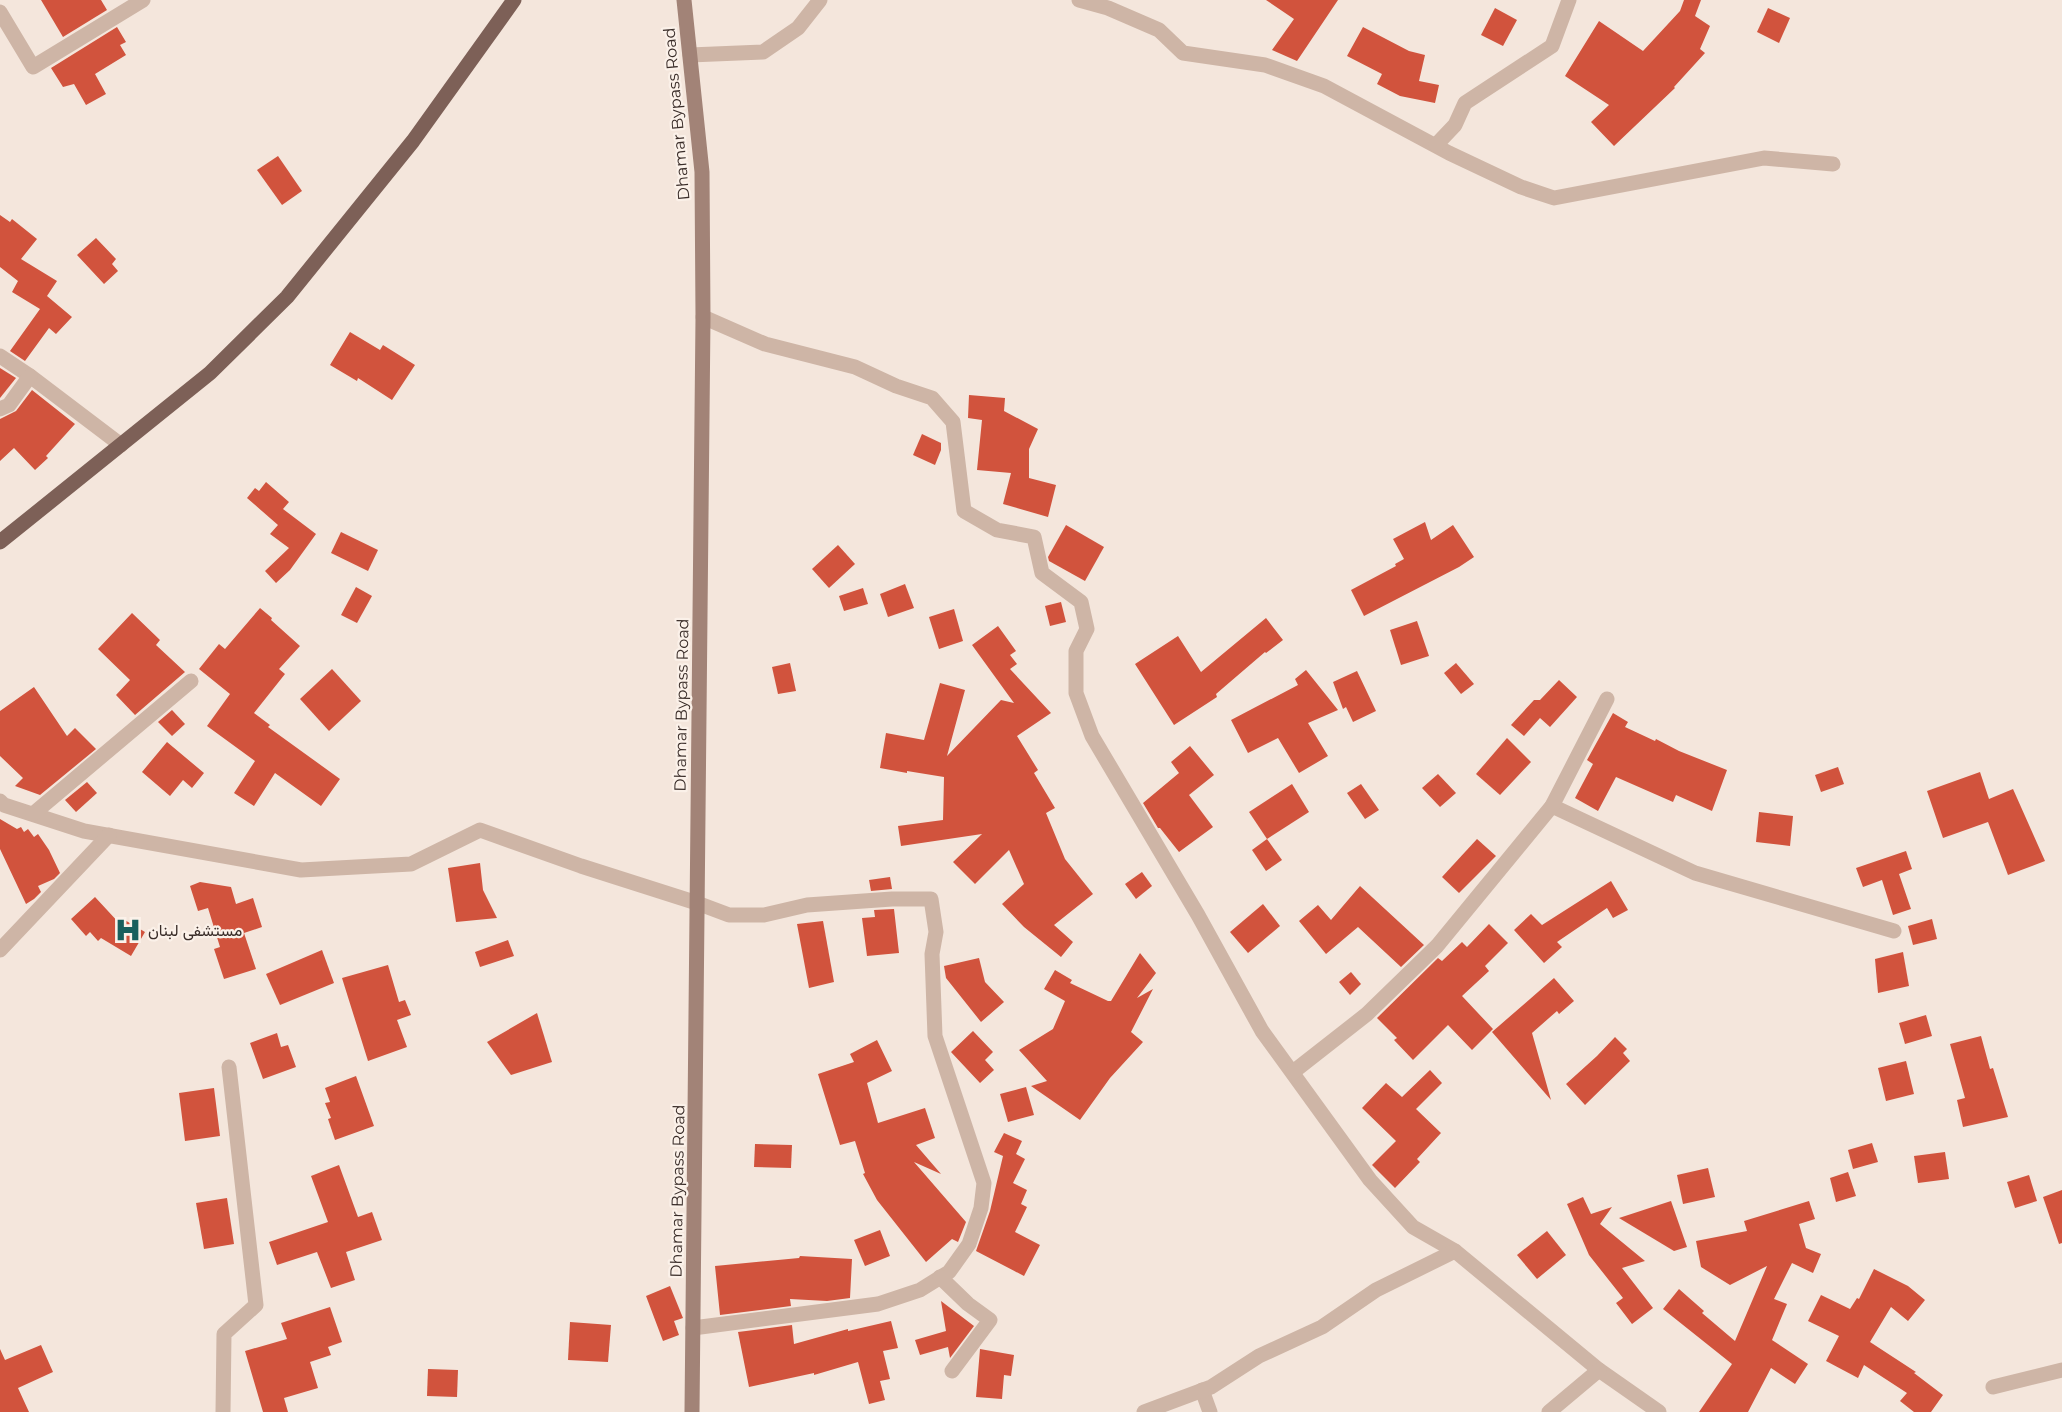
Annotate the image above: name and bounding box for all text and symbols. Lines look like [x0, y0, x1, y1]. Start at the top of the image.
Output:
street label: Dhamar Bypass Road [659, 27, 694, 201]
street label: Dhamar Bypass Road [670, 618, 693, 792]
hospital icon: مستشفى لبنان [113, 915, 143, 945]
place label: مستشفى لبنان [148, 921, 242, 941]
street label: Dhamar Bypass Road [666, 1104, 689, 1278]

